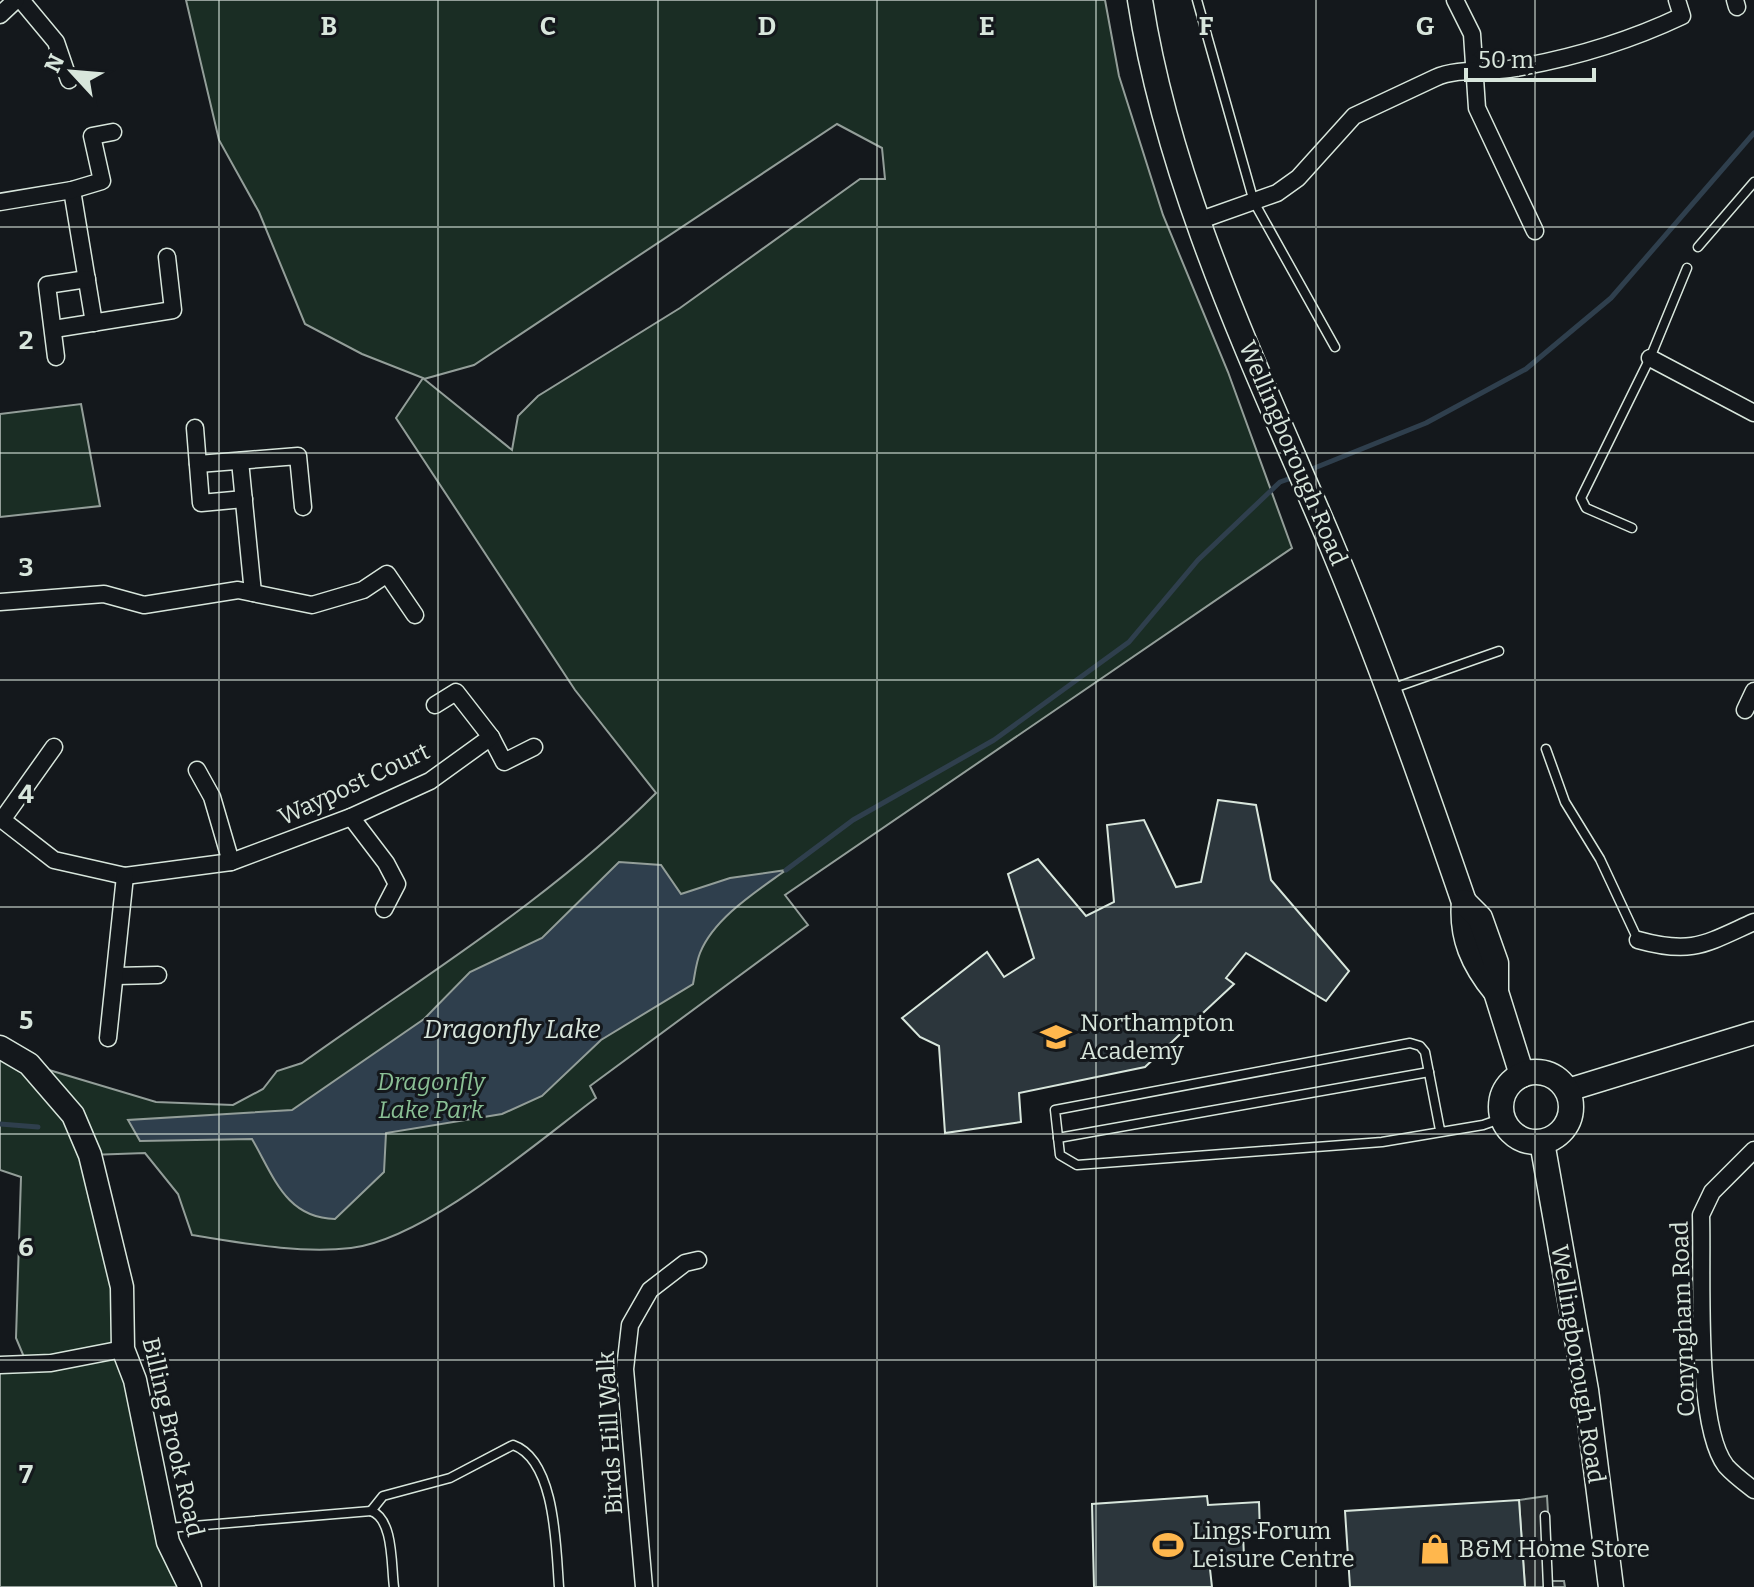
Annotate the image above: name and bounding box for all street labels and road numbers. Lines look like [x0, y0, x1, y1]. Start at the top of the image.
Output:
street label: Wellingborough Road [1233, 337, 1353, 569]
street label: Waypost Court [274, 737, 434, 831]
street label: Conyngham Road [1666, 1221, 1700, 1417]
street label: Wellingborough Road [1545, 1243, 1611, 1485]
street label: Billing Brook Road [136, 1334, 210, 1540]
street label: Birds Hill Walk [592, 1350, 628, 1516]

